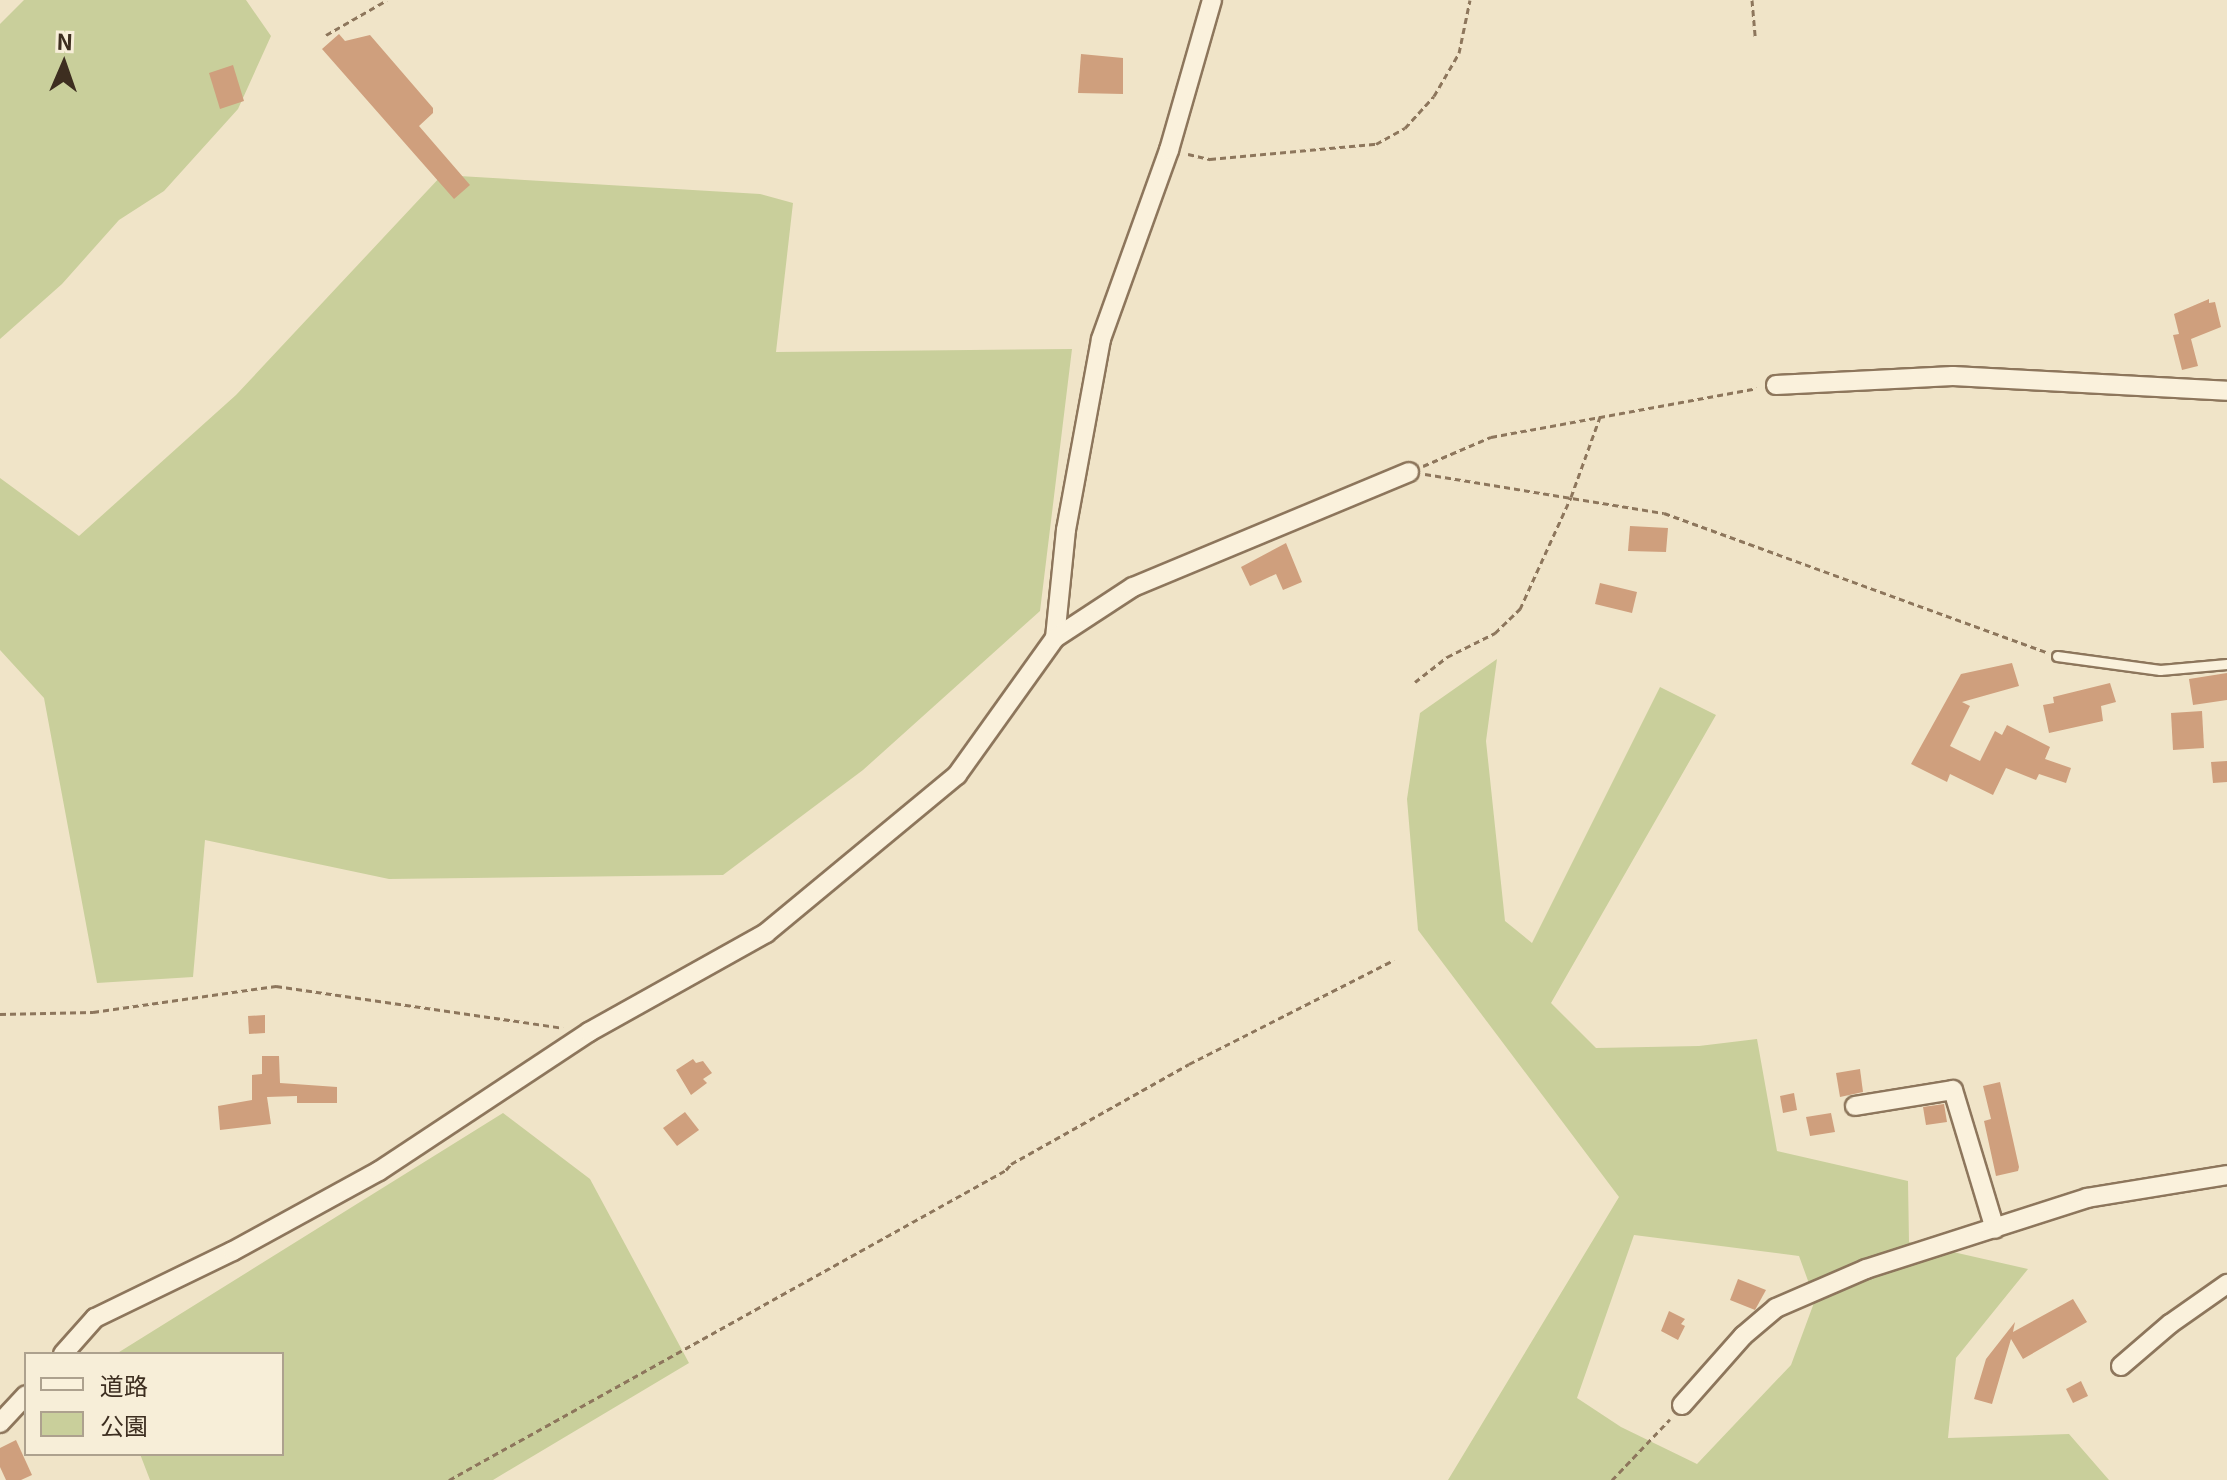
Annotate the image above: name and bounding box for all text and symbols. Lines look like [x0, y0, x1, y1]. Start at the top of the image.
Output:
north arrow [24, 24, 104, 104]
text: N [56, 24, 74, 56]
legend [24, 1352, 284, 1456]
text: 道路 [100, 1367, 148, 1402]
text: 公園 [100, 1407, 148, 1442]

